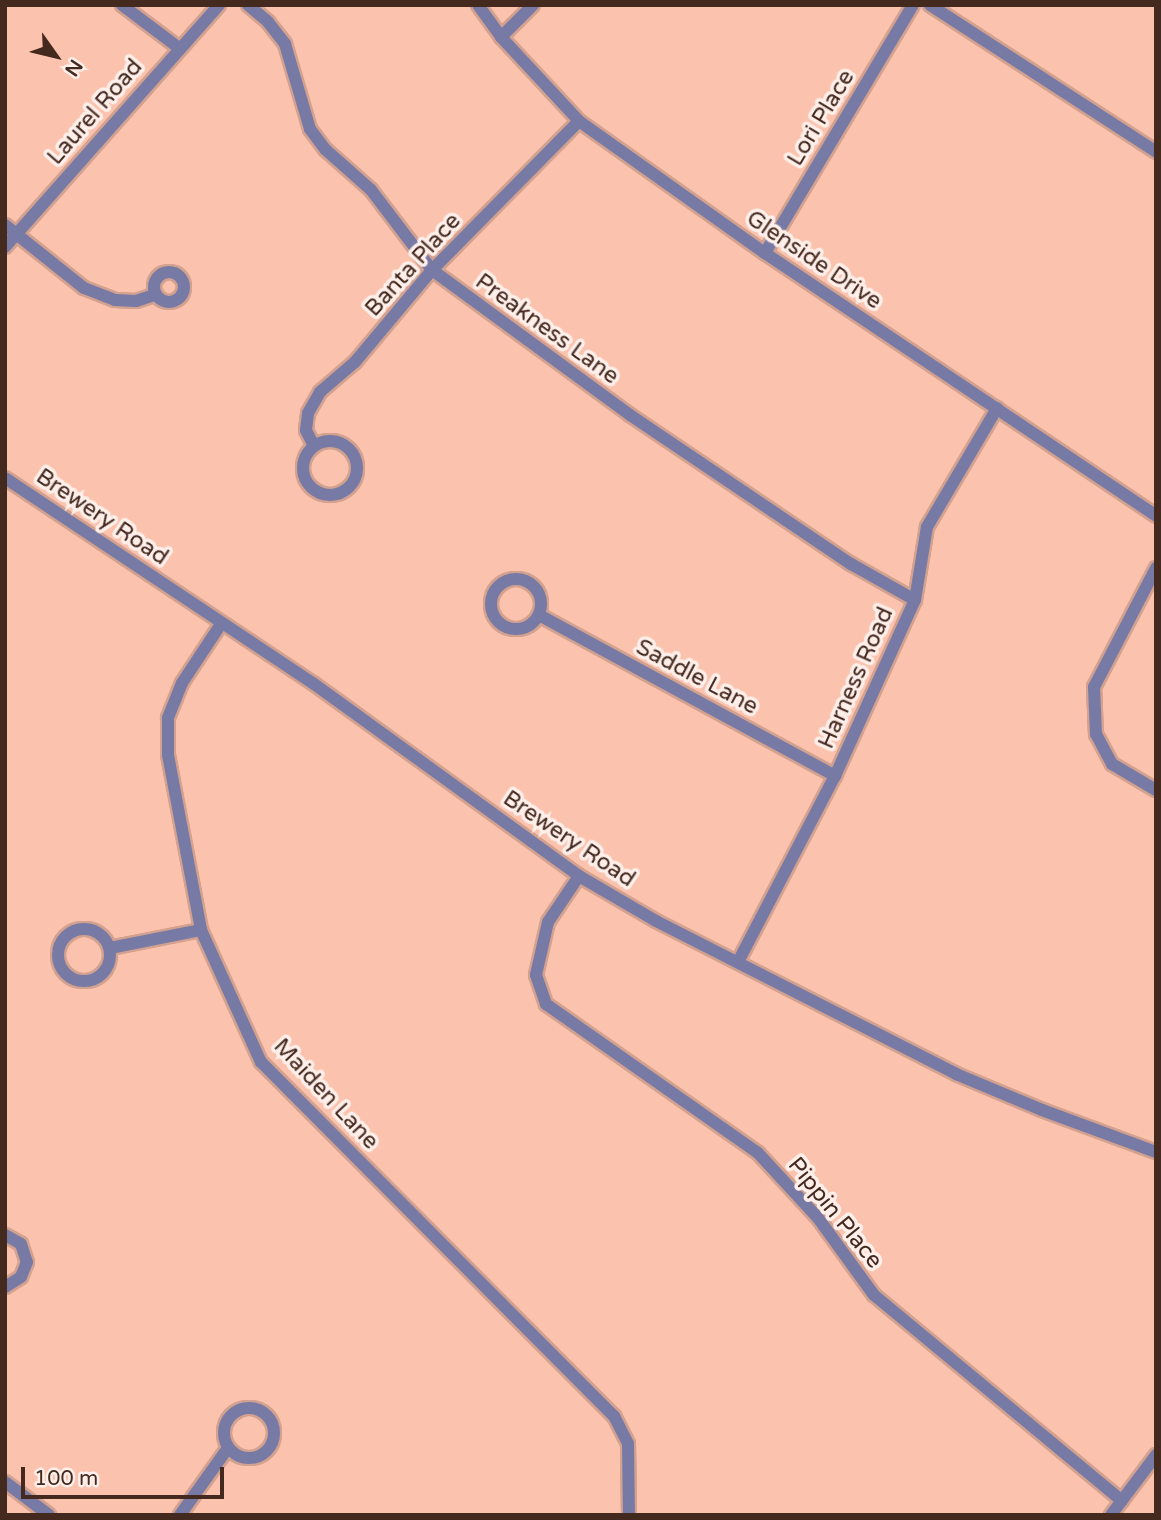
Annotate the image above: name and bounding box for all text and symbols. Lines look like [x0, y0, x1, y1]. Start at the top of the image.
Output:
north arrow [21, 21, 91, 91]
street label: Laurel Road [42, 53, 148, 171]
text: N [60, 55, 87, 80]
street label: Lori Place [782, 65, 860, 171]
street label: Glenside Drive [741, 205, 887, 315]
street label: Banta Place [359, 208, 467, 322]
street label: Preakness Lane [470, 268, 624, 390]
street label: Brewery Road [31, 463, 173, 571]
street label: Harness Road [812, 603, 900, 753]
street label: Saddle Lane [631, 633, 763, 721]
street label: Brewery Road [498, 785, 640, 893]
street label: Maiden Lane [268, 1033, 384, 1155]
street label: Pippin Place [782, 1152, 888, 1274]
scale bar [24, 1454, 228, 1498]
text: 100 m [34, 1466, 98, 1491]

